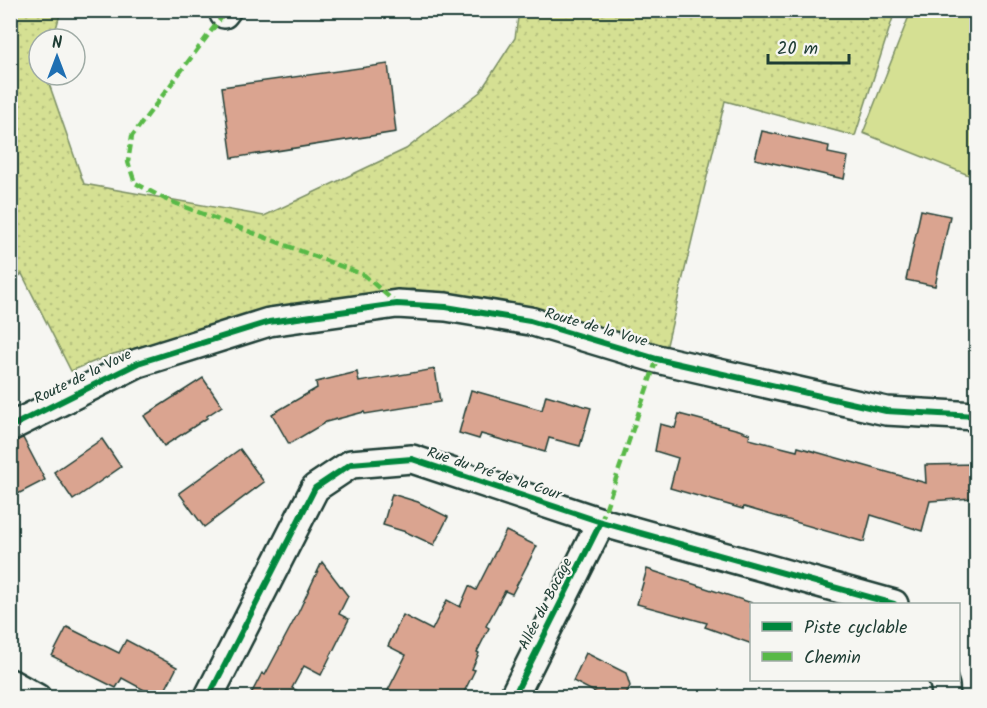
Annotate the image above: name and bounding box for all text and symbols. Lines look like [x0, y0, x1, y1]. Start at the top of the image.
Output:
north arrow [27, 27, 87, 87]
scale bar [768, 27, 849, 65]
text: N [52, 31, 62, 56]
text: 20 m [777, 35, 818, 64]
street label: Route de la Vove [542, 302, 651, 354]
street label: Route de la Vove [30, 343, 136, 411]
street label: Rue du Pré de la Cour [424, 441, 565, 507]
street label: Allée du Bocage [513, 554, 580, 654]
legend [750, 603, 960, 681]
text: Piste cyclable [804, 614, 907, 643]
text: Chemin [804, 644, 861, 673]

